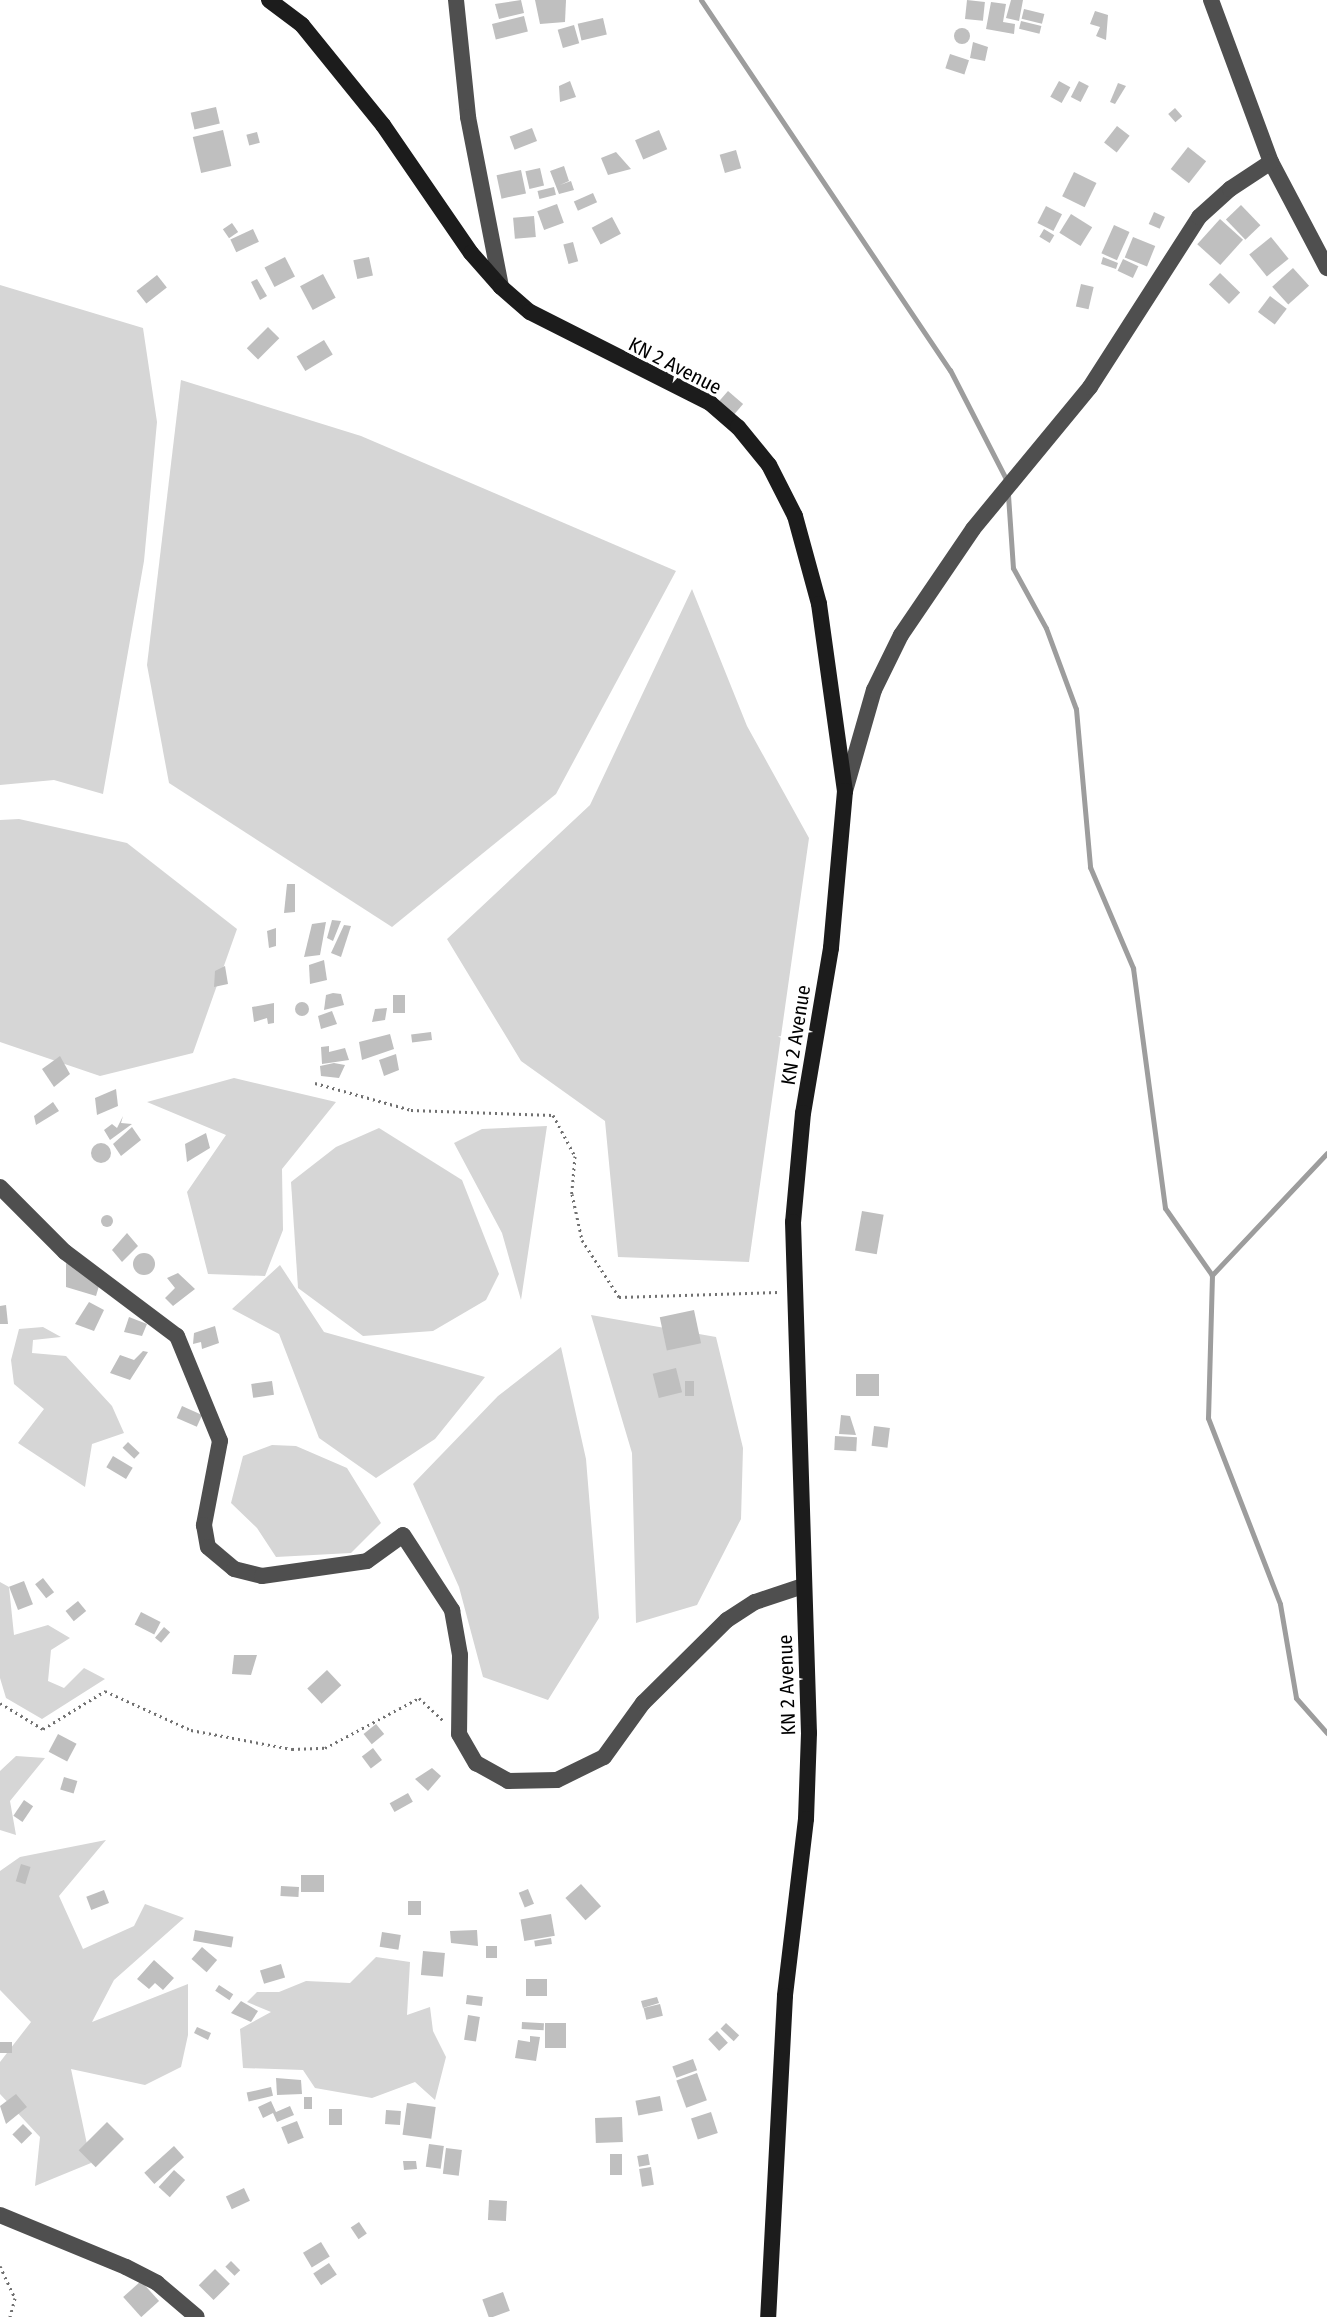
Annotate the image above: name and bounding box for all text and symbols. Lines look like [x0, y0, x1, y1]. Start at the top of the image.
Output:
street label: KN 2 Avenue [625, 332, 725, 400]
street label: KN 2 Avenue [776, 983, 816, 1087]
street label: KN 2 Avenue [773, 1634, 801, 1736]

